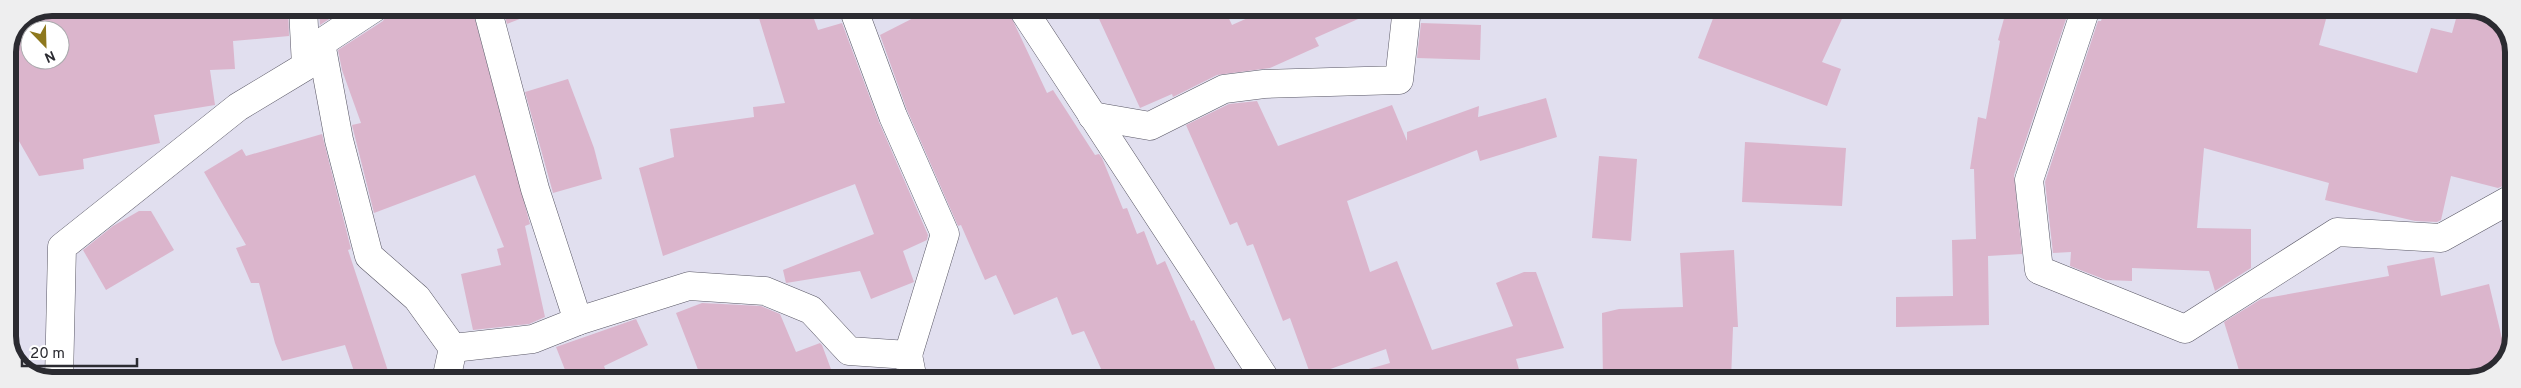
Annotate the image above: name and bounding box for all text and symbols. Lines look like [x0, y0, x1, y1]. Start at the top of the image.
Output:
north arrow [20, 20, 70, 70]
text: N [42, 46, 57, 65]
scale bar [22, 336, 138, 368]
text: 20 m [30, 345, 65, 364]

